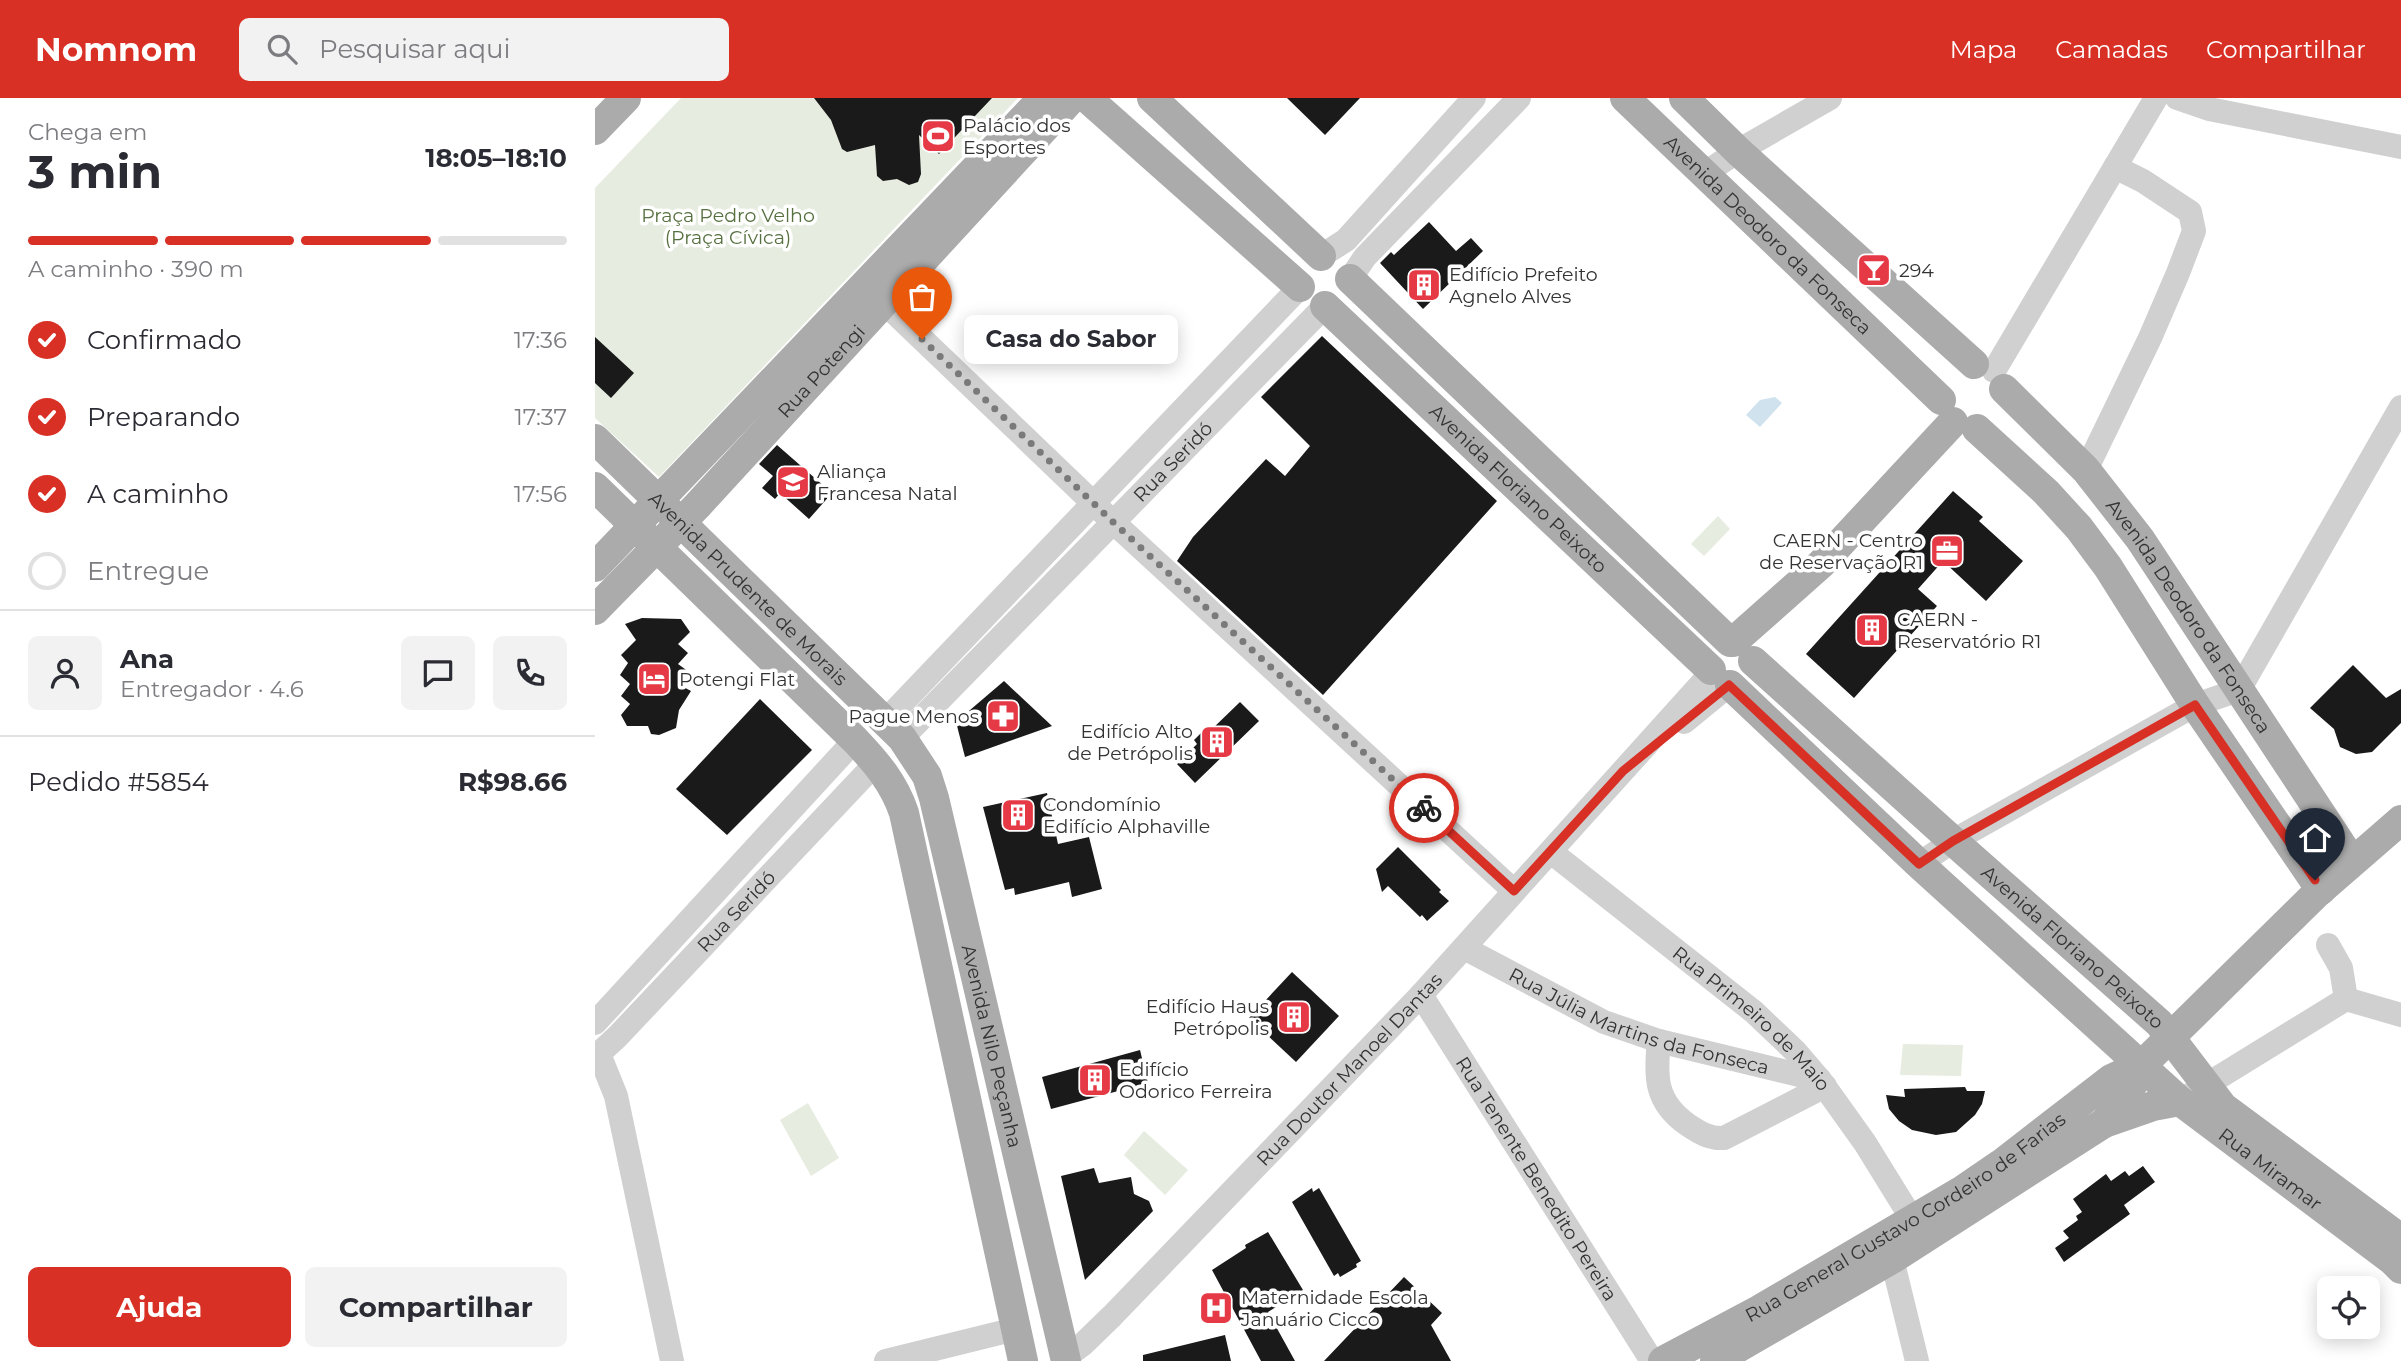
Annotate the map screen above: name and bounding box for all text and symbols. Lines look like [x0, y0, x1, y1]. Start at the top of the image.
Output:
search box [239, 18, 729, 81]
text: Nomnom [35, 29, 197, 69]
icon: search [263, 30, 301, 68]
text: Pesquisar aqui [319, 33, 511, 65]
text: Mapa [1950, 35, 2017, 64]
text: Camadas [2055, 35, 2168, 64]
text: Compartilhar [2206, 35, 2366, 64]
place label: Palácio dos Esportes [963, 114, 1071, 159]
sports icon: Palácio dos Esportes [919, 117, 957, 155]
text: Chega em [28, 118, 147, 146]
street label: Avenida Deodoro da Fonseca [1660, 130, 1877, 339]
text: 18:05–18:10 [425, 142, 567, 174]
text: 3 min [28, 143, 162, 200]
park label: Praça Pedro Velho (Praça Cívica) [641, 204, 815, 249]
bar icon: 294 [1855, 251, 1893, 289]
text: A caminho · 390 m [28, 255, 244, 283]
place label: 294 [1899, 259, 1934, 282]
place label: Edifício Prefeito Agnelo Alves [1449, 263, 1598, 308]
building icon: Edifício Prefeito Agnelo Alves [1405, 266, 1443, 304]
pin [892, 267, 952, 339]
icon: bag [903, 278, 941, 316]
callout: Casa do Sabor [964, 314, 1177, 364]
street label: Rua Potengi [773, 320, 869, 422]
icon: check [28, 321, 66, 359]
text: Confirmado [87, 324, 242, 356]
text: Casa do Sabor [986, 325, 1156, 353]
text: 17:36 [514, 326, 567, 354]
icon: check [28, 398, 66, 436]
street label: Avenida Floriano Peixoto [1425, 399, 1612, 578]
text: Preparando [87, 401, 240, 433]
text: 17:37 [515, 403, 567, 431]
street label: Rua Seridó [1128, 416, 1217, 506]
place label: Aliança Francesa Natal [817, 460, 958, 505]
school or university icon: Aliança Francesa Natal [774, 463, 812, 501]
icon: check [28, 475, 66, 513]
text: A caminho [87, 478, 228, 510]
text: 17:56 [514, 480, 567, 508]
street label: Avenida Prudente de Morais [644, 486, 852, 690]
street label: Avenida Deodoro da Fonseca [2101, 494, 2276, 738]
place label: CAERN - Centro de Reservação R1 [1759, 529, 1923, 574]
office icon: CAERN - Centro de Reservação R1 [1928, 532, 1966, 570]
text: Entregue [87, 555, 209, 587]
place label: CAERN - Reservatório R1 [1897, 608, 2041, 653]
building icon: CAERN - Reservatório R1 [1853, 611, 1891, 649]
button: person [28, 636, 102, 710]
button: chat [401, 636, 475, 710]
button: phone [493, 636, 567, 710]
text: Ana [120, 643, 174, 675]
hotel icon: Potengi Flat [635, 660, 673, 698]
place label: Potengi Flat [679, 668, 795, 691]
text: Entregador · 4.6 [120, 675, 304, 703]
pharmacy icon: Pague Menos [984, 697, 1022, 735]
place label: Pague Menos [849, 705, 979, 728]
place label: Edifício Alto de Petrópolis [1067, 720, 1193, 765]
building icon: Edifício Alto de Petrópolis [1198, 723, 1236, 761]
text: Pedido #5854 [28, 766, 209, 798]
text: R$98.66 [458, 766, 567, 798]
courier [1389, 773, 1459, 843]
icon: bike [1405, 789, 1443, 827]
place label: Condomínio Edifício Alphaville [1043, 793, 1210, 838]
building icon: Condomínio Edifício Alphaville [999, 796, 1037, 834]
pin [2285, 808, 2345, 880]
icon: home [2296, 819, 2334, 857]
street label: Avenida Floriano Peixoto [1977, 860, 2169, 1034]
street label: Rua Seridó [692, 866, 780, 957]
street label: Rua Primeiro de Maio [1668, 941, 1835, 1095]
street label: Avenida Nilo Peçanha [957, 942, 1027, 1150]
street label: Rua Júlia Martins da Fonseca [1505, 962, 1771, 1079]
street label: Rua Doutor Manoel Dantas [1251, 968, 1447, 1170]
place label: Edifício Haus Petrópolis [1146, 995, 1269, 1040]
building icon: Edifício Haus Petrópolis [1275, 998, 1313, 1036]
street label: Rua Tenente Benedito Pereira [1451, 1052, 1622, 1305]
place label: Edifício Odorico Ferreira [1119, 1058, 1272, 1103]
building icon: Edifício Odorico Ferreira [1076, 1061, 1114, 1099]
street label: Rua General Gustavo Cordeiro de Farias [1741, 1107, 2070, 1327]
street label: Rua Miramar [2214, 1123, 2327, 1215]
button: Ajuda [28, 1267, 291, 1347]
button: Compartilhar [305, 1267, 567, 1347]
map controls [2317, 1276, 2380, 1339]
button: locate [2317, 1276, 2380, 1339]
place label: Maternidade Escola Januário Cicco [1240, 1286, 1429, 1331]
hospital icon: Maternidade Escola Januário Cicco [1197, 1289, 1235, 1327]

